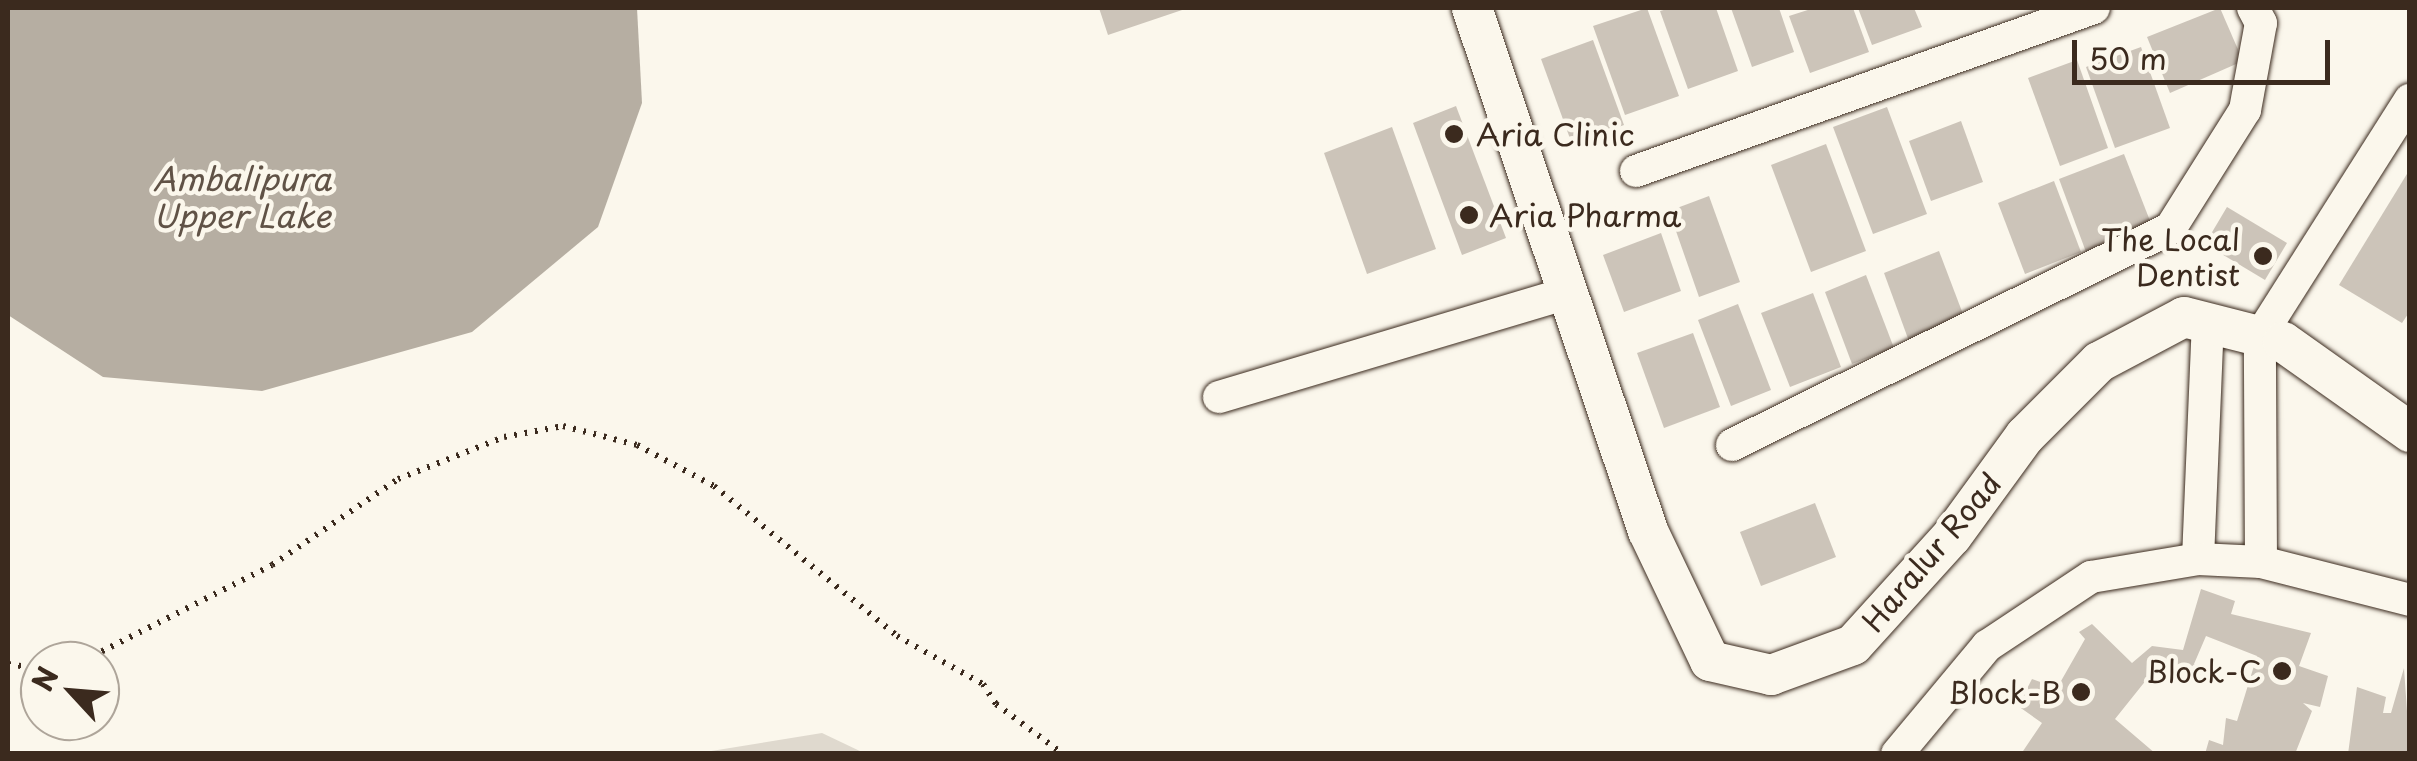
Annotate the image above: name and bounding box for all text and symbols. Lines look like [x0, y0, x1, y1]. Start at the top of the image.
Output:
scale bar [2077, 20, 2334, 82]
text: 50 m [2089, 35, 2167, 80]
place label: Aria Clinic [1476, 116, 1632, 152]
marker: Aria Clinic [1441, 121, 1467, 147]
water label: Ambalipura Upper Lake [153, 160, 331, 235]
place label: Aria Pharma [1489, 197, 1680, 233]
marker: Aria Pharma [1458, 204, 1480, 226]
place label: The Local Dentist [2101, 221, 2240, 292]
marker: The Local Dentist [2250, 243, 2276, 269]
street label: Haralur Road [1854, 466, 2008, 638]
north arrow [20, 641, 120, 741]
place label: Block-C [2146, 653, 2262, 689]
text: N [20, 659, 69, 698]
marker: Block-C [2271, 660, 2293, 682]
place label: Block-B [1948, 674, 2061, 710]
marker: Block-B [2070, 681, 2092, 703]

